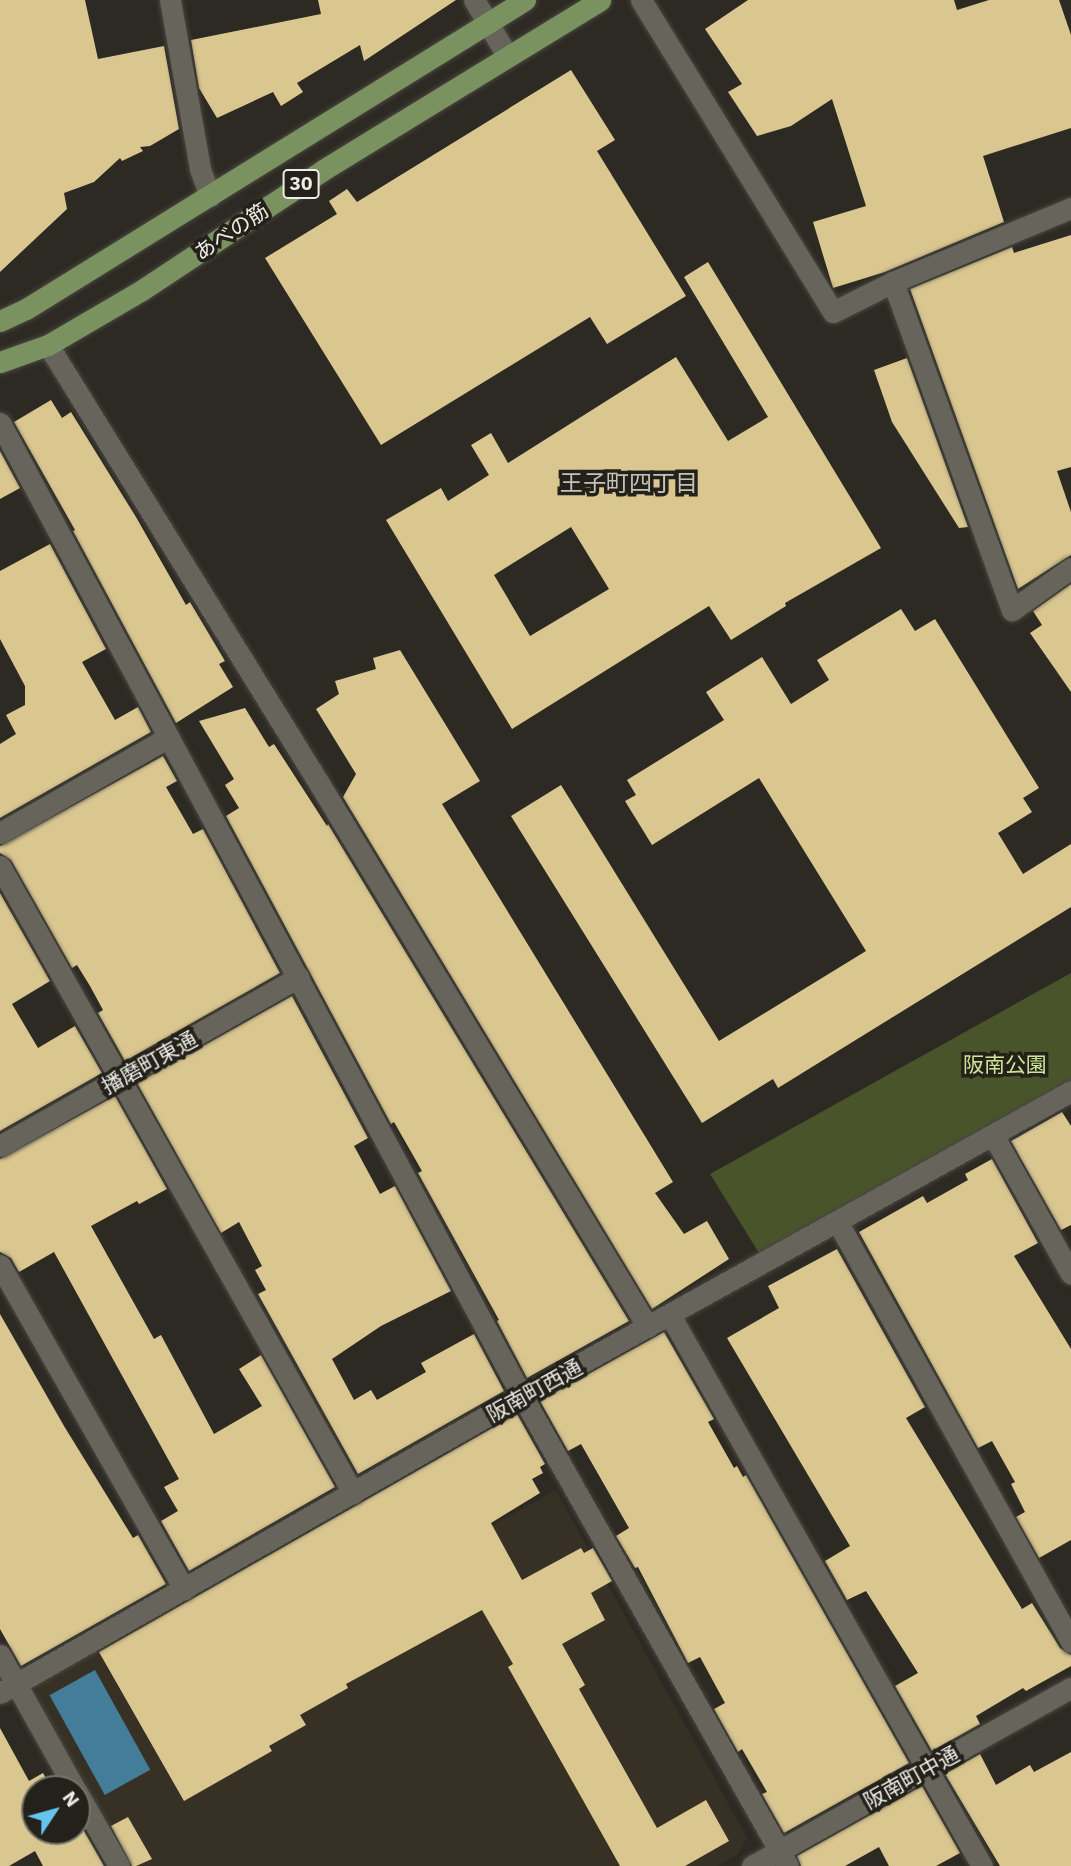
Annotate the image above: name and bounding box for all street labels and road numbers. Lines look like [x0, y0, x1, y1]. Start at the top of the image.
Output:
road number: 30 [282, 168, 320, 200]
street label: あべの筋 [189, 197, 273, 265]
street label: 播磨町東通 [97, 1026, 201, 1098]
street label: 阪南町西通 [482, 1354, 586, 1426]
street label: 阪南町中通 [859, 1741, 963, 1813]

